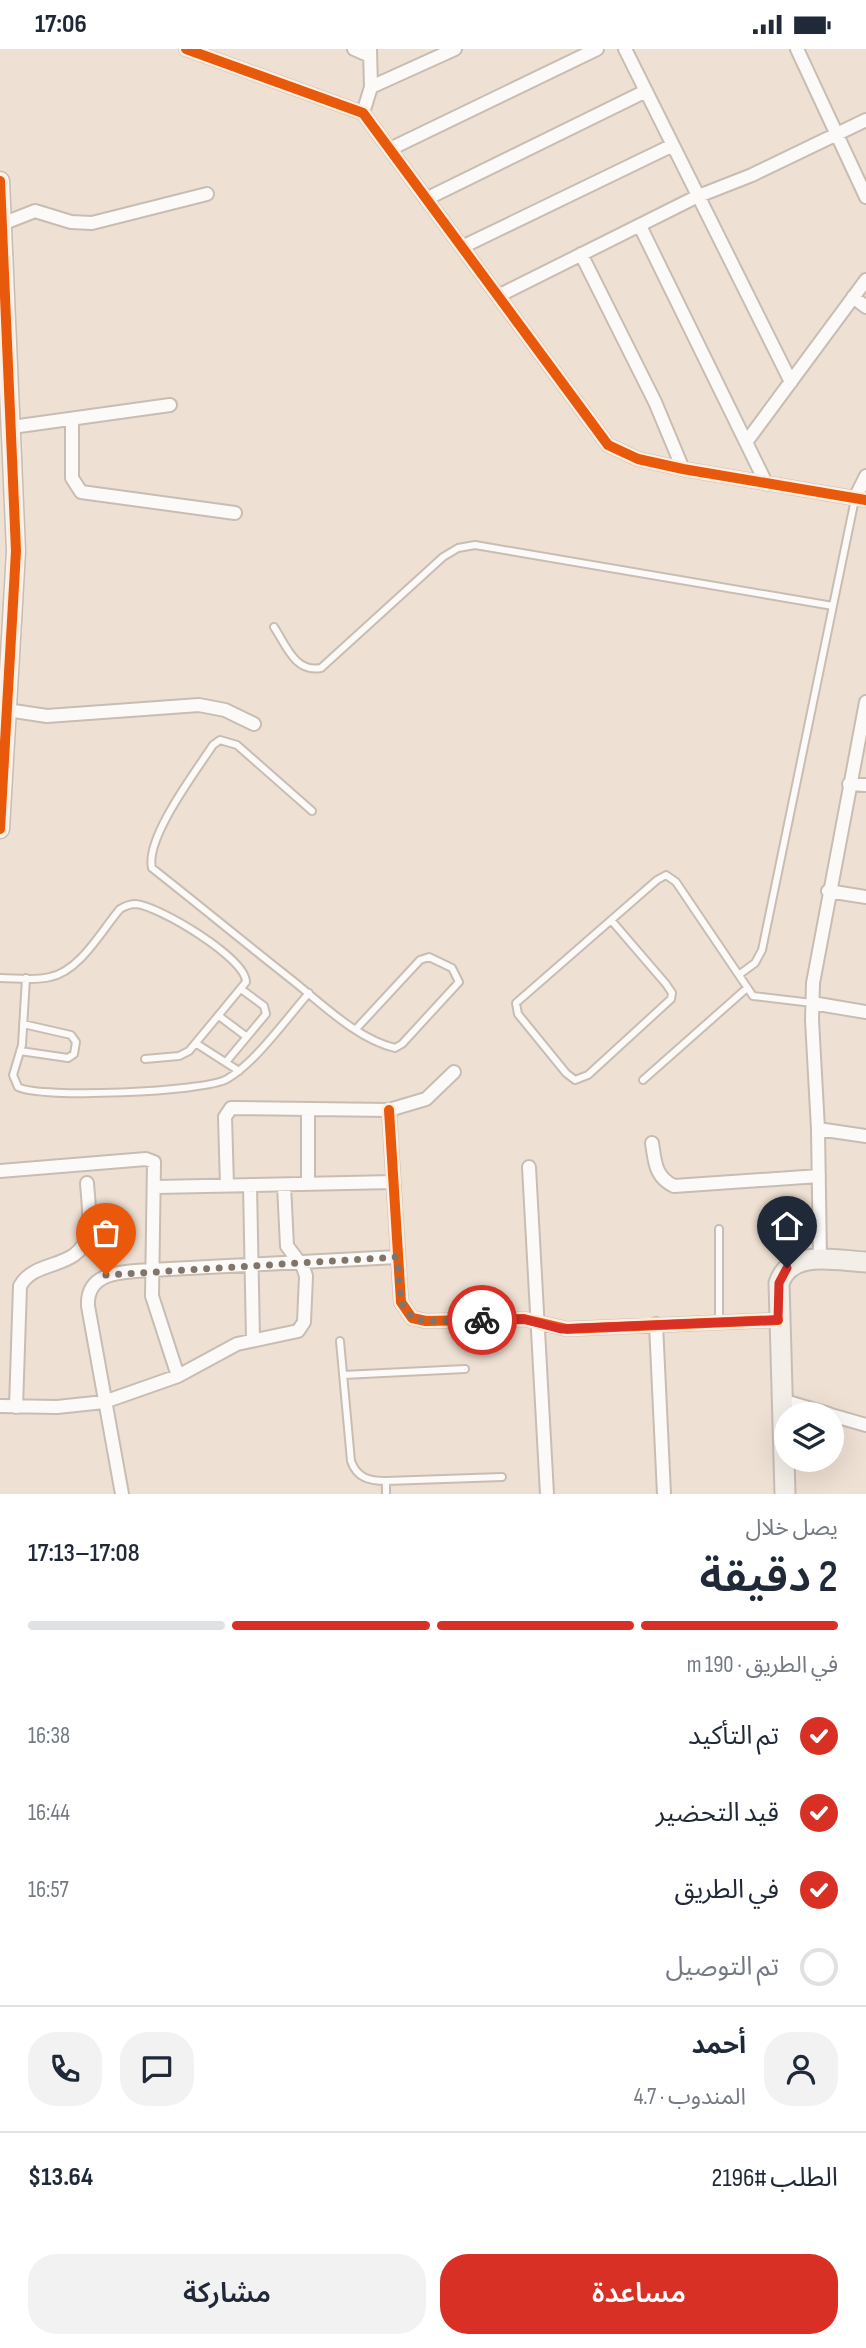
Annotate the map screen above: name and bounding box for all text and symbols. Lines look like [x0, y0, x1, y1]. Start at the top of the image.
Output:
text: 17:06 [35, 9, 87, 40]
pin [757, 1196, 817, 1268]
pin [76, 1203, 136, 1275]
icon: home [768, 1207, 806, 1245]
icon: bag [87, 1214, 125, 1252]
courier [447, 1285, 517, 1355]
icon: bike [463, 1301, 501, 1339]
map controls [774, 1402, 844, 1472]
button: layers [774, 1402, 844, 1472]
text: يصل خلال [746, 1514, 838, 1542]
text: 17:08–17:13 [28, 1538, 140, 1569]
text: 2 دقيقة [700, 1550, 838, 1605]
text: في الطريق · 190 m [687, 1651, 838, 1679]
icon: check [800, 1717, 838, 1755]
text: تم التأكيد [688, 1721, 779, 1752]
text: 16:38 [28, 1722, 70, 1750]
icon: check [800, 1794, 838, 1832]
text: قيد التحضير [656, 1798, 779, 1829]
text: 16:44 [28, 1799, 70, 1827]
icon: check [800, 1871, 838, 1909]
text: في الطريق [674, 1875, 779, 1906]
text: 16:57 [28, 1876, 69, 1904]
text: تم التوصيل [665, 1952, 779, 1983]
text: أحمد [692, 2030, 746, 2061]
button: phone [28, 2032, 102, 2106]
button: chat [120, 2032, 194, 2106]
button: person [764, 2032, 838, 2106]
text: المندوب · 4.7 [634, 2083, 746, 2111]
text: $13.64 [28, 2162, 93, 2193]
text: الطلب #2196 [712, 2163, 838, 2194]
button: مشاركة [28, 2254, 426, 2334]
button: مساعدة [440, 2254, 838, 2334]

